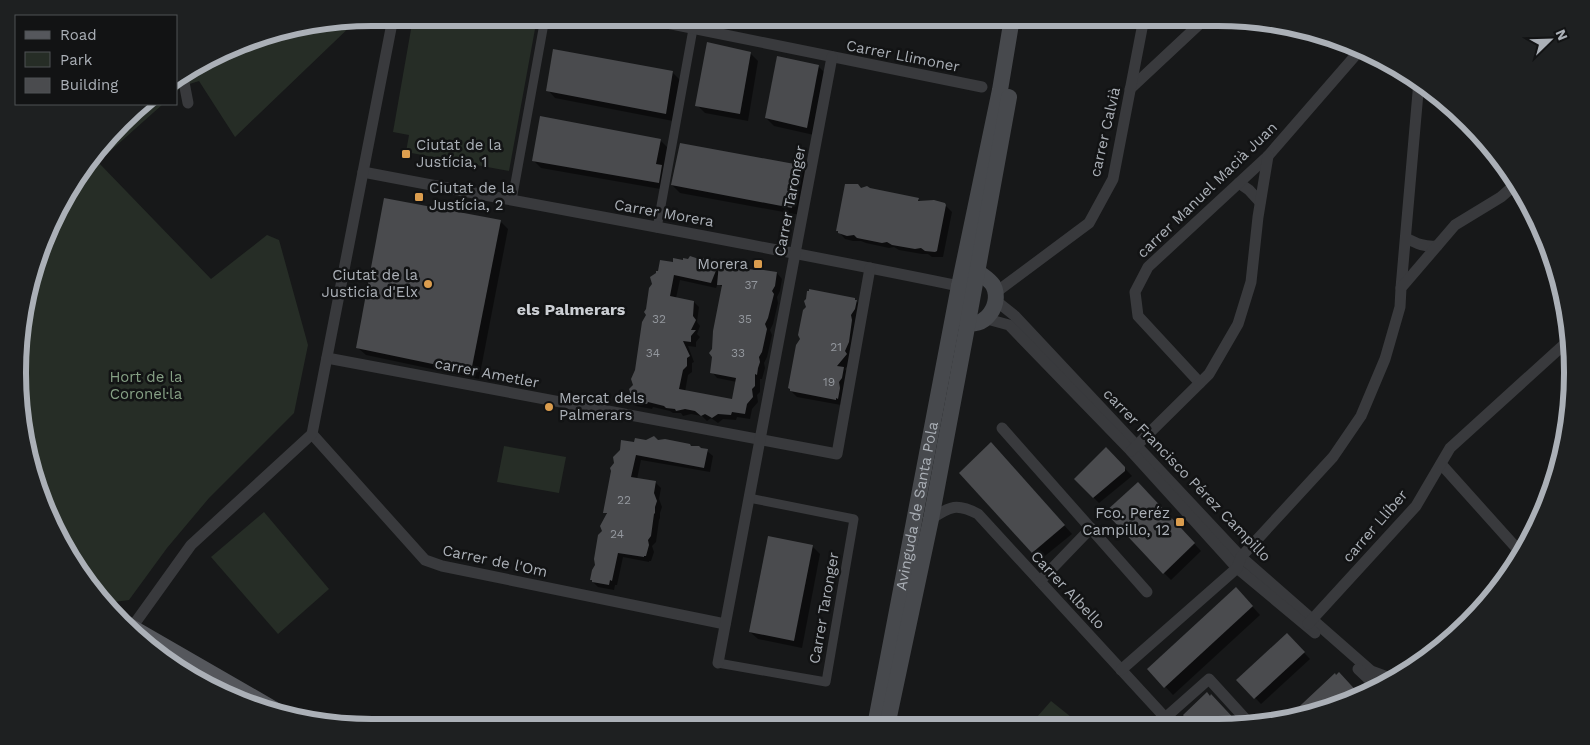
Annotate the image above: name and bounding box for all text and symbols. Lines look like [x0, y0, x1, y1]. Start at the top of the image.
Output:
legend [15, 15, 178, 105]
north arrow [1525, 15, 1575, 65]
text: Road [60, 26, 97, 44]
text: N [1553, 27, 1571, 43]
street label: Carrer Llimoner [845, 36, 961, 76]
text: Park [60, 51, 93, 69]
text: Building [60, 76, 118, 94]
street label: carrer Calvià [1086, 85, 1124, 179]
street label: carrer Manuel Macià Juan [1133, 118, 1281, 262]
place label: Ciutat de la Justícia, 1 [416, 136, 502, 171]
street label: Carrer Taronger [770, 144, 810, 258]
marker: Ciutat de la Justícia, 1 [400, 148, 412, 160]
place label: Ciutat de la Justícia, 2 [429, 179, 515, 214]
marker: Ciutat de la Justícia, 2 [413, 191, 425, 203]
street label: Carrer Morera [613, 195, 716, 231]
place label: Morera [697, 255, 748, 273]
marker: Morera [752, 258, 764, 270]
place label: Ciutat de la Justicia d'Elx [321, 266, 419, 301]
marker: Ciutat de la Justicia d'Elx [422, 278, 434, 290]
house number: 37 [744, 278, 758, 292]
district label: els Palmerars [517, 300, 626, 319]
house number: 32 [652, 312, 666, 326]
house number: 35 [738, 312, 752, 326]
house number: 21 [830, 340, 842, 354]
house number: 34 [646, 346, 660, 360]
house number: 33 [731, 346, 745, 360]
street label: carrer Ametler [433, 354, 541, 392]
park label: Hort de la Coronel·la [109, 368, 183, 403]
house number: 19 [823, 375, 835, 389]
street label: carrer Francisco Pérez Campillo [1099, 385, 1275, 565]
place label: Mercat dels Palmerars [559, 389, 645, 424]
marker: Mercat dels Palmerars [543, 401, 555, 413]
street label: Avinguda de Santa Pola [892, 420, 942, 592]
street label: carrer Llíber [1339, 486, 1411, 566]
house number: 22 [617, 493, 631, 507]
place label: Fco. Peréz Campillo, 12 [1082, 504, 1170, 539]
marker: Fco. Peréz Campillo, 12 [1174, 516, 1186, 528]
house number: 24 [610, 527, 624, 541]
street label: Carrer de l'Om [441, 541, 549, 581]
street label: Carrer Albello [1027, 547, 1109, 633]
street label: Carrer Taronger [805, 551, 843, 665]

